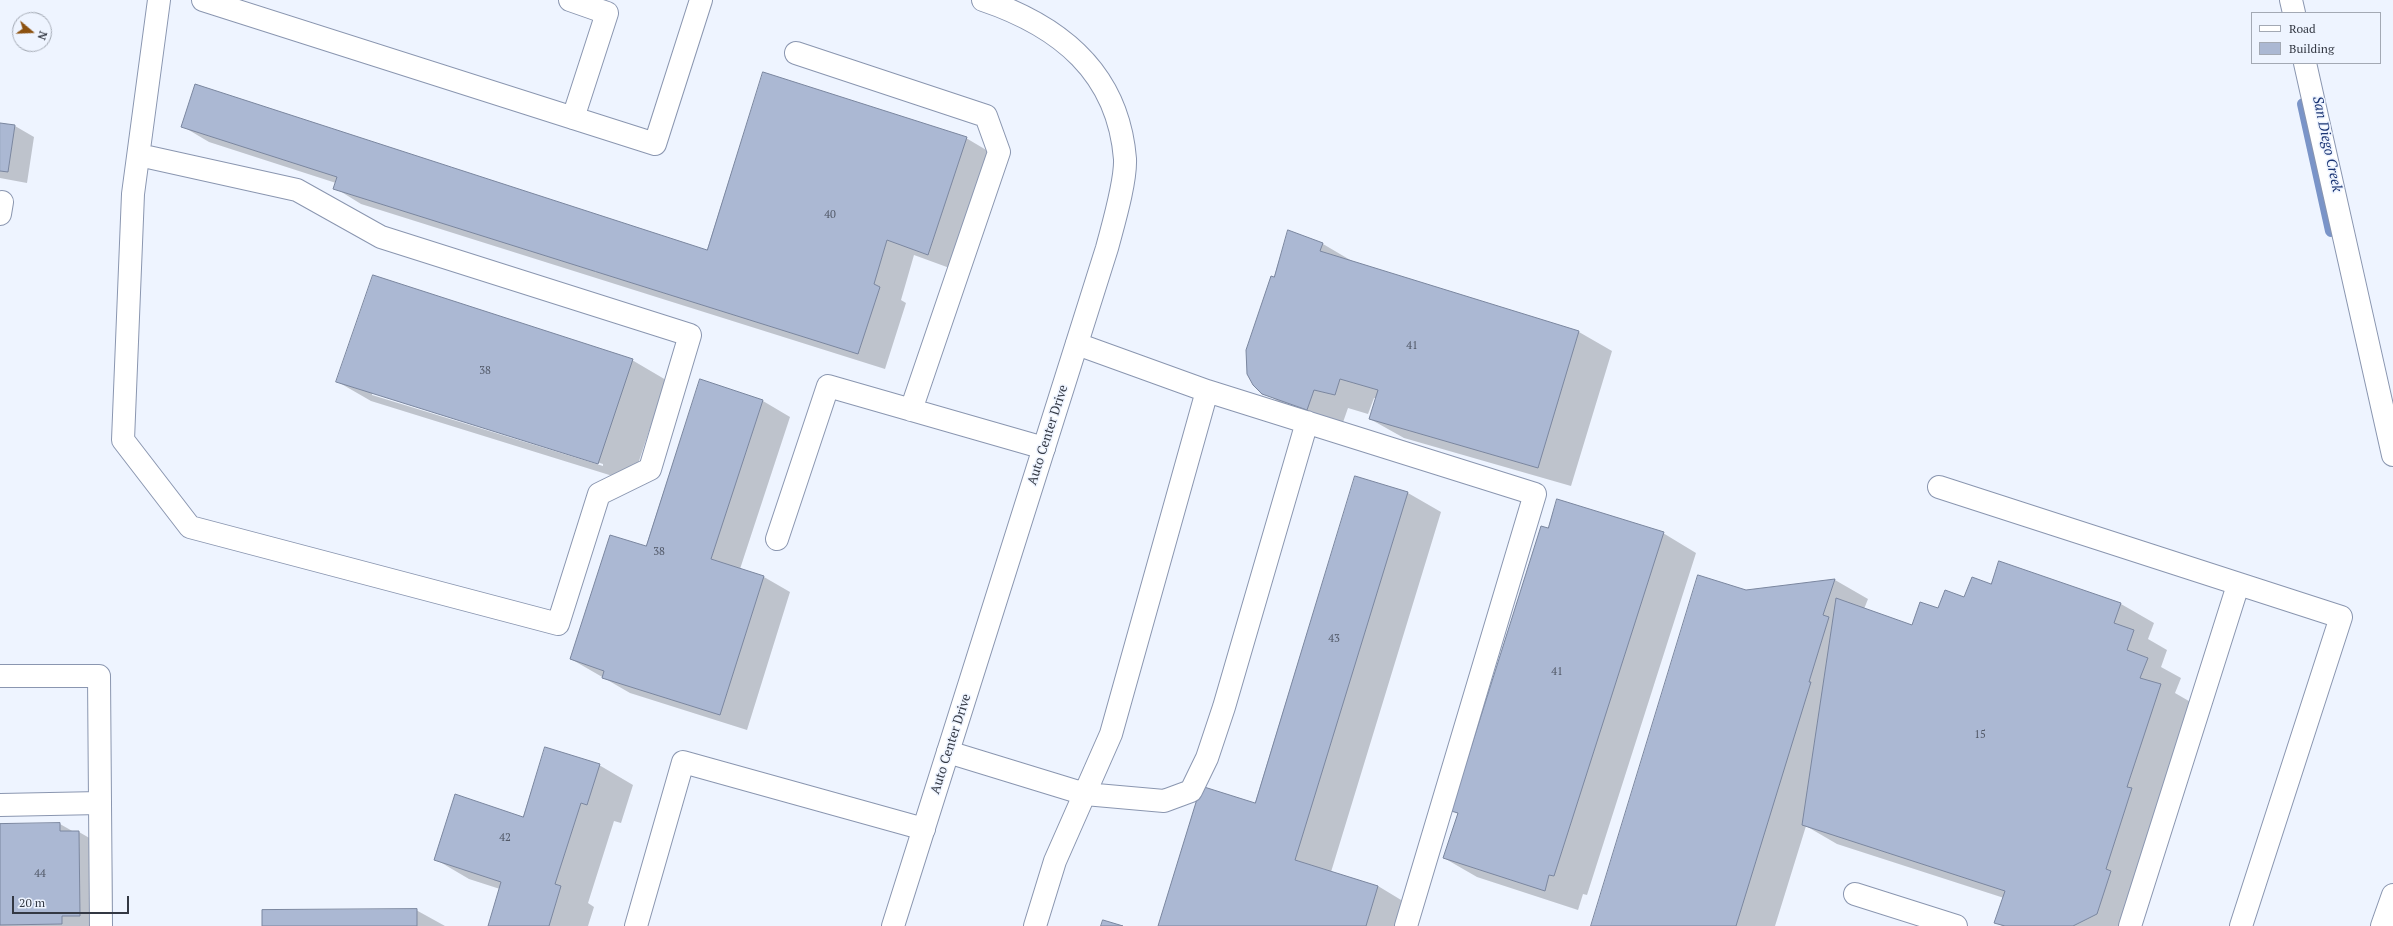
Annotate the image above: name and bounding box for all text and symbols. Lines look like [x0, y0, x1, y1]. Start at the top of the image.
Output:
north arrow [12, 12, 52, 52]
legend [2251, 12, 2381, 64]
text: Road [2289, 21, 2316, 36]
text: N [34, 29, 50, 42]
text: Building [2289, 41, 2334, 56]
water label: San Diego Creek [2309, 95, 2345, 193]
house number: 40 [824, 208, 836, 222]
house number: 41 [1406, 339, 1418, 353]
house number: 38 [479, 364, 491, 378]
street label: Auto Center Drive [1024, 383, 1072, 487]
house number: 38 [653, 545, 665, 559]
house number: 43 [1328, 632, 1340, 646]
house number: 41 [1551, 665, 1563, 679]
street label: Auto Center Drive [927, 692, 975, 796]
house number: 15 [1974, 728, 1986, 742]
house number: 42 [499, 831, 511, 845]
house number: 44 [34, 867, 46, 881]
scale bar [14, 888, 131, 914]
text: 20 m [19, 895, 45, 910]

